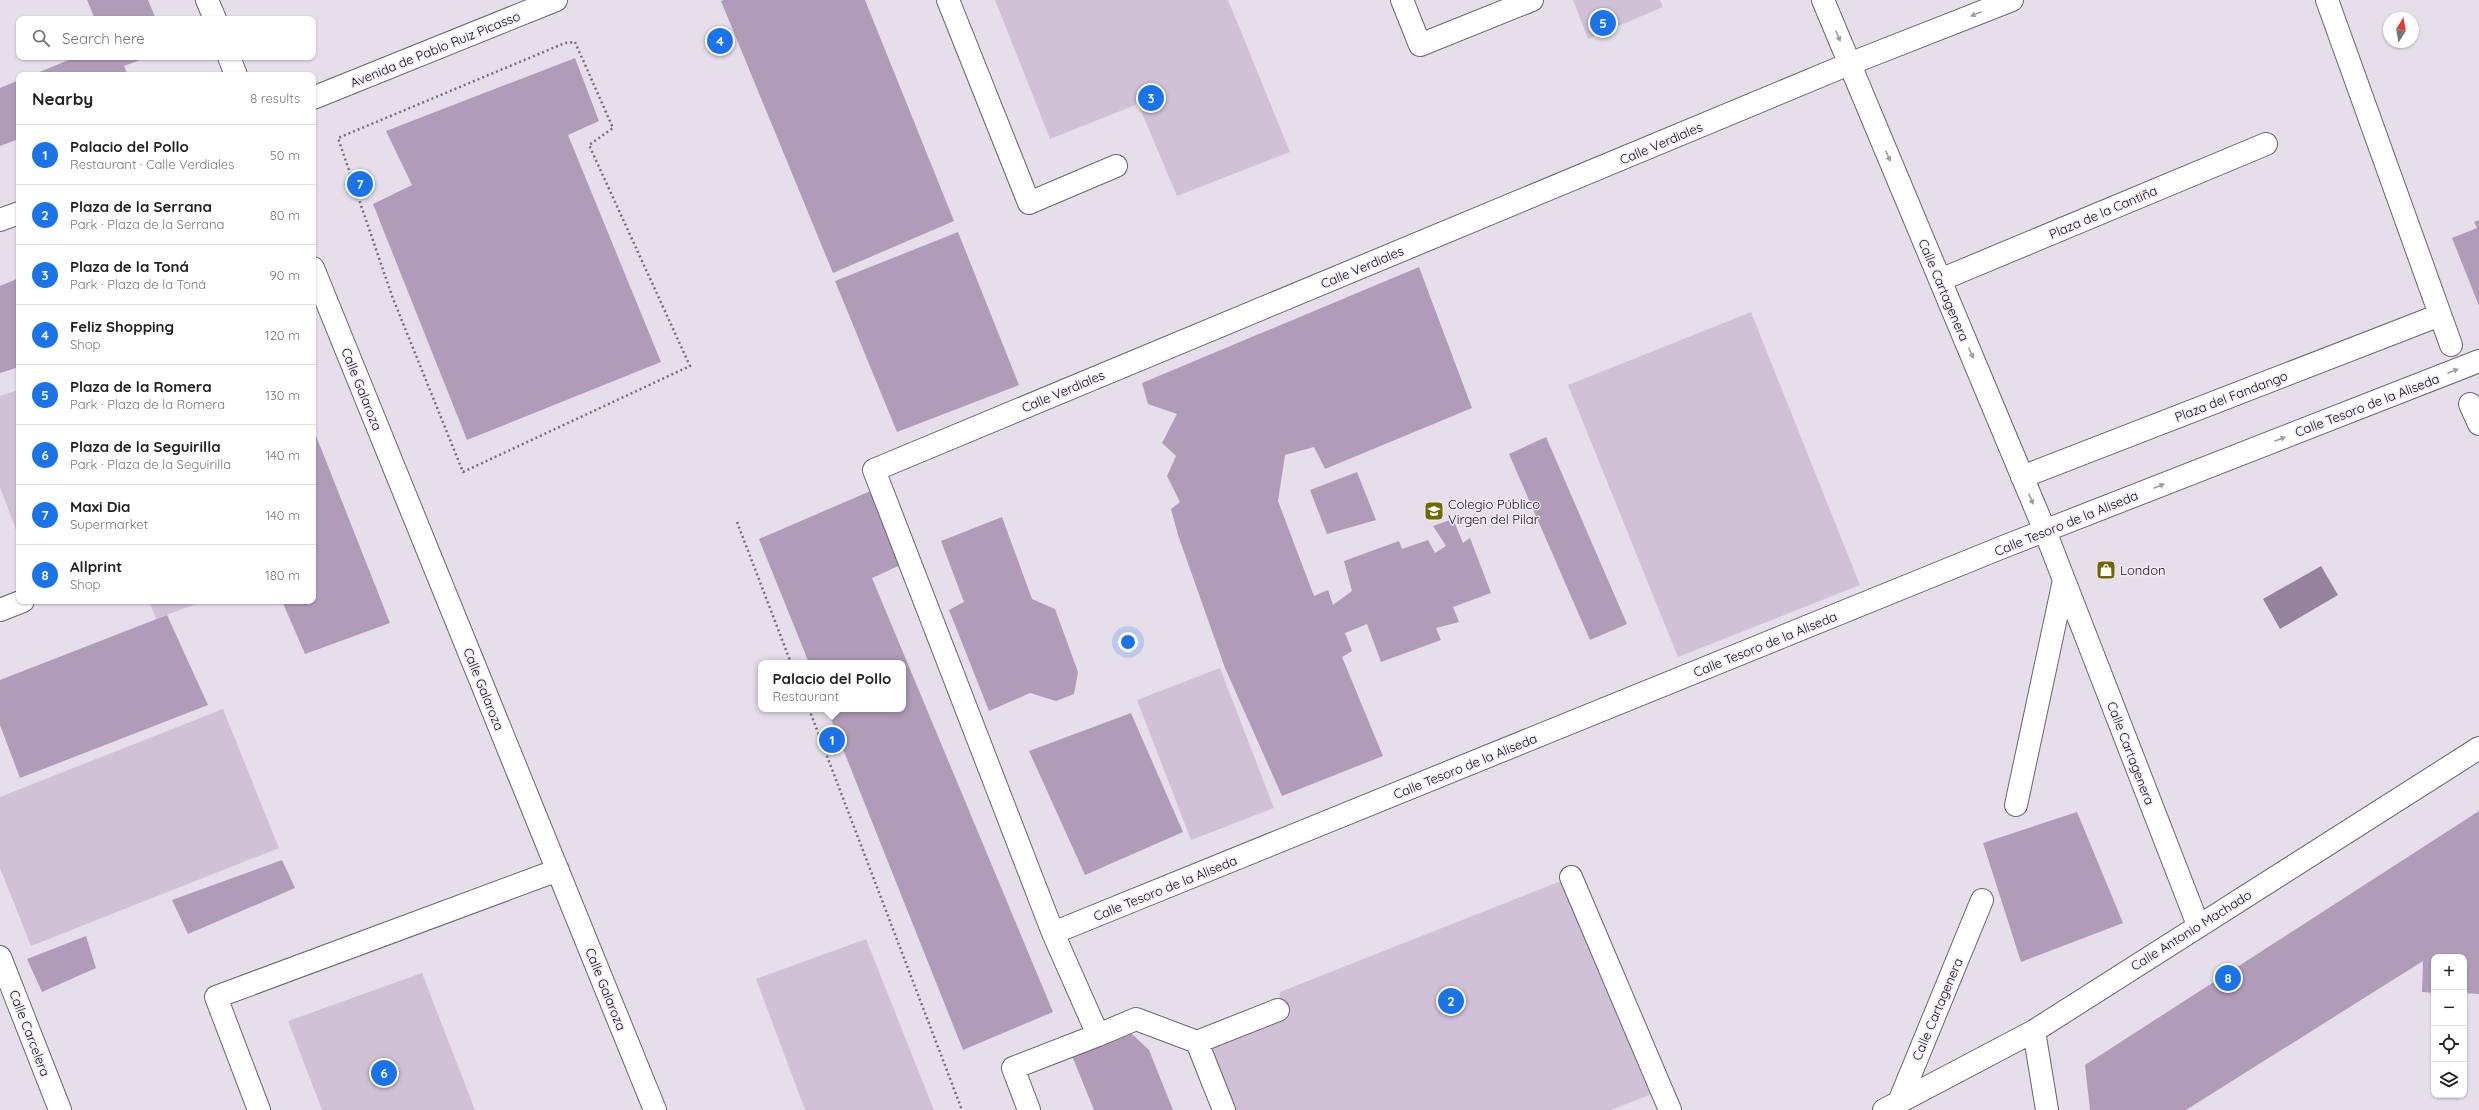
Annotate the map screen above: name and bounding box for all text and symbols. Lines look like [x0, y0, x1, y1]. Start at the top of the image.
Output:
street label: Avenida de Pablo Ruiz Picasso [348, 7, 523, 91]
pin: 5 [1590, 8, 1616, 38]
one-way arrow [1969, 12, 1981, 18]
north arrow [2383, 12, 2419, 48]
search box [16, 16, 316, 60]
pin: 4 [707, 26, 733, 56]
icon: search [30, 27, 52, 49]
text: Search here [62, 29, 145, 48]
one-way arrow [1835, 30, 1841, 42]
pin: 3 [1138, 83, 1164, 113]
text: Nearby [32, 88, 93, 109]
text: 8 results [250, 90, 300, 106]
street label: Calle Verdiales [1617, 118, 1705, 168]
text: Palacio del Pollo [70, 137, 189, 156]
text: 1 [42, 147, 48, 163]
text: 50 m [270, 147, 300, 163]
one-way arrow [1885, 150, 1891, 161]
text: Restaurant · Calle Verdiales [70, 156, 234, 172]
pin: 7 [347, 169, 373, 199]
street label: Plaza de la Cantiña [2047, 182, 2159, 242]
text: Plaza de la Serrana [70, 197, 212, 216]
text: 2 [41, 207, 49, 223]
text: 80 m [270, 207, 300, 223]
text: Park · Plaza de la Serrana [70, 216, 224, 232]
street label: Calle Cartagenera [1915, 236, 1973, 344]
street label: Calle Verdiales [1318, 242, 1406, 292]
text: Plaza de la Toná [70, 257, 189, 276]
text: 3 [42, 267, 48, 283]
text: 90 m [270, 267, 300, 283]
text: Park · Plaza de la Toná [70, 276, 206, 292]
text: Feliz Shopping [70, 317, 174, 336]
text: 4 [41, 327, 49, 343]
text: 120 m [265, 327, 300, 343]
text: Shop [70, 336, 100, 352]
street label: Calle Galaroza [338, 345, 386, 433]
one-way arrow [1968, 348, 1974, 360]
street label: Calle Verdiales [1019, 366, 1107, 416]
street label: Plaza del Fandango [2172, 367, 2290, 425]
one-way arrow [2448, 367, 2460, 373]
street label: Calle Tesoro de la Aliseda [2293, 370, 2441, 440]
text: Plaza de la Romera [70, 377, 212, 396]
text: 5 [41, 387, 49, 403]
text: 130 m [265, 387, 300, 403]
text: Park · Plaza de la Romera [70, 396, 225, 412]
one-way arrow [2275, 435, 2287, 441]
text: Plaza de la Seguirilla [70, 437, 221, 456]
text: 6 [41, 447, 49, 463]
text: 140 m [265, 447, 300, 463]
text: Park · Plaza de la Seguirilla [70, 456, 231, 472]
one-way arrow [2154, 483, 2166, 489]
street label: Calle Tesoro de la Aliseda [1992, 487, 2140, 559]
one-way arrow [2028, 493, 2035, 505]
place label: Colegio Público Virgen del Pilar [1448, 496, 1540, 527]
text: Maxi Dia [70, 497, 130, 516]
school or university icon: Colegio Público Virgen del Pilar [1423, 500, 1445, 522]
text: 7 [41, 507, 49, 523]
text: 140 m [265, 507, 300, 523]
text: Supermarket [70, 516, 148, 532]
text: Allprint [70, 557, 122, 576]
shop icon: London [2095, 559, 2117, 581]
place label: London [2120, 562, 2166, 578]
text: 8 [41, 567, 49, 583]
text: 180 m [265, 567, 300, 583]
text: Shop [70, 576, 100, 592]
street label: Calle Tesoro de la Aliseda [1691, 608, 1839, 680]
your location [1118, 632, 1138, 652]
street label: Calle Galaroza [460, 645, 508, 733]
popup [758, 660, 906, 712]
text: Palacio del Pollo [773, 669, 891, 688]
text: Restaurant [773, 688, 839, 704]
street label: Calle Cartagenera [2104, 699, 2158, 807]
pin: 1 [819, 725, 845, 755]
street label: Calle Tesoro de la Aliseda [1391, 730, 1539, 802]
street label: Calle Tesoro de la Aliseda [1091, 852, 1239, 924]
street label: Calle Antonio Machado [2128, 886, 2254, 974]
street label: Calle Galaroza [582, 945, 630, 1033]
map controls [2431, 954, 2467, 1098]
button: + [2431, 954, 2467, 990]
street label: Calle Cartagenera [1908, 955, 1966, 1063]
pin: 8 [2215, 963, 2241, 993]
pin: 2 [1438, 986, 1464, 1016]
street label: Calle Carcelera [6, 988, 54, 1078]
button: − [2431, 990, 2467, 1026]
button: locate [2431, 1026, 2467, 1062]
pin: 6 [371, 1058, 397, 1088]
button: layers [2431, 1062, 2467, 1098]

